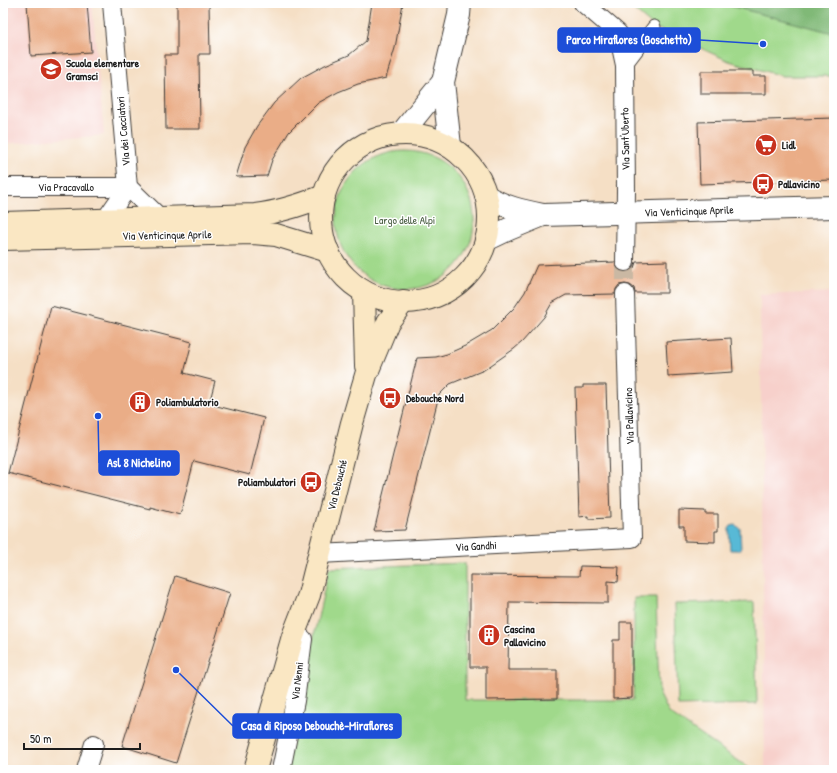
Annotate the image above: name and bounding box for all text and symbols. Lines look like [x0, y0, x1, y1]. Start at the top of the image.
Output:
callout: Parco Miraflores (Boschetto) [558, 28, 700, 52]
text: Parco Miraflores (Boschetto) [566, 31, 692, 48]
school or university icon: Scuola elementare Gramsci [38, 56, 64, 82]
place label: Scuola elementare Gramsci [66, 56, 140, 83]
street label: Via dei Cacciatori [113, 96, 133, 166]
street label: Via Sant'Uberto [617, 107, 633, 171]
supermarket icon: Lidl [753, 132, 779, 158]
place label: Lidl [782, 138, 797, 152]
bus stop icon: Pallavicino [750, 171, 776, 197]
place label: Pallavicino [778, 177, 820, 191]
street label: Via Pracavallo [38, 180, 94, 194]
street label: Via Venticinque Aprile [644, 202, 735, 220]
park label: Largo delle Alpi [375, 213, 435, 227]
street label: Via Venticinque Aprile [122, 227, 212, 243]
bus stop icon: Debouche Nord [377, 385, 403, 411]
street label: Via Pallavicino [621, 387, 637, 445]
building icon: Poliambulatorio [127, 389, 153, 415]
place label: Debouche Nord [406, 391, 464, 405]
place label: Poliambulatorio [156, 395, 219, 409]
callout: Asl 8 Nichelino [99, 451, 179, 475]
text: Asl 8 Nichelino [107, 454, 171, 471]
street label: Via Debouché [324, 458, 350, 512]
bus stop icon: Poliambulatori [298, 469, 324, 495]
place label: Poliambulatori [238, 475, 296, 489]
street label: Via Gandhi [455, 538, 497, 554]
building icon: Cascina Pallavicino [476, 622, 502, 648]
place label: Cascina Pallavicino [504, 622, 546, 649]
street label: Via Nenni [288, 661, 306, 701]
callout: Casa di Riposo Debouchè-Miraflores [233, 714, 401, 738]
text: Casa di Riposo Debouchè-Miraflores [241, 717, 394, 735]
scale bar [24, 725, 140, 751]
text: 50 m [30, 730, 51, 747]

